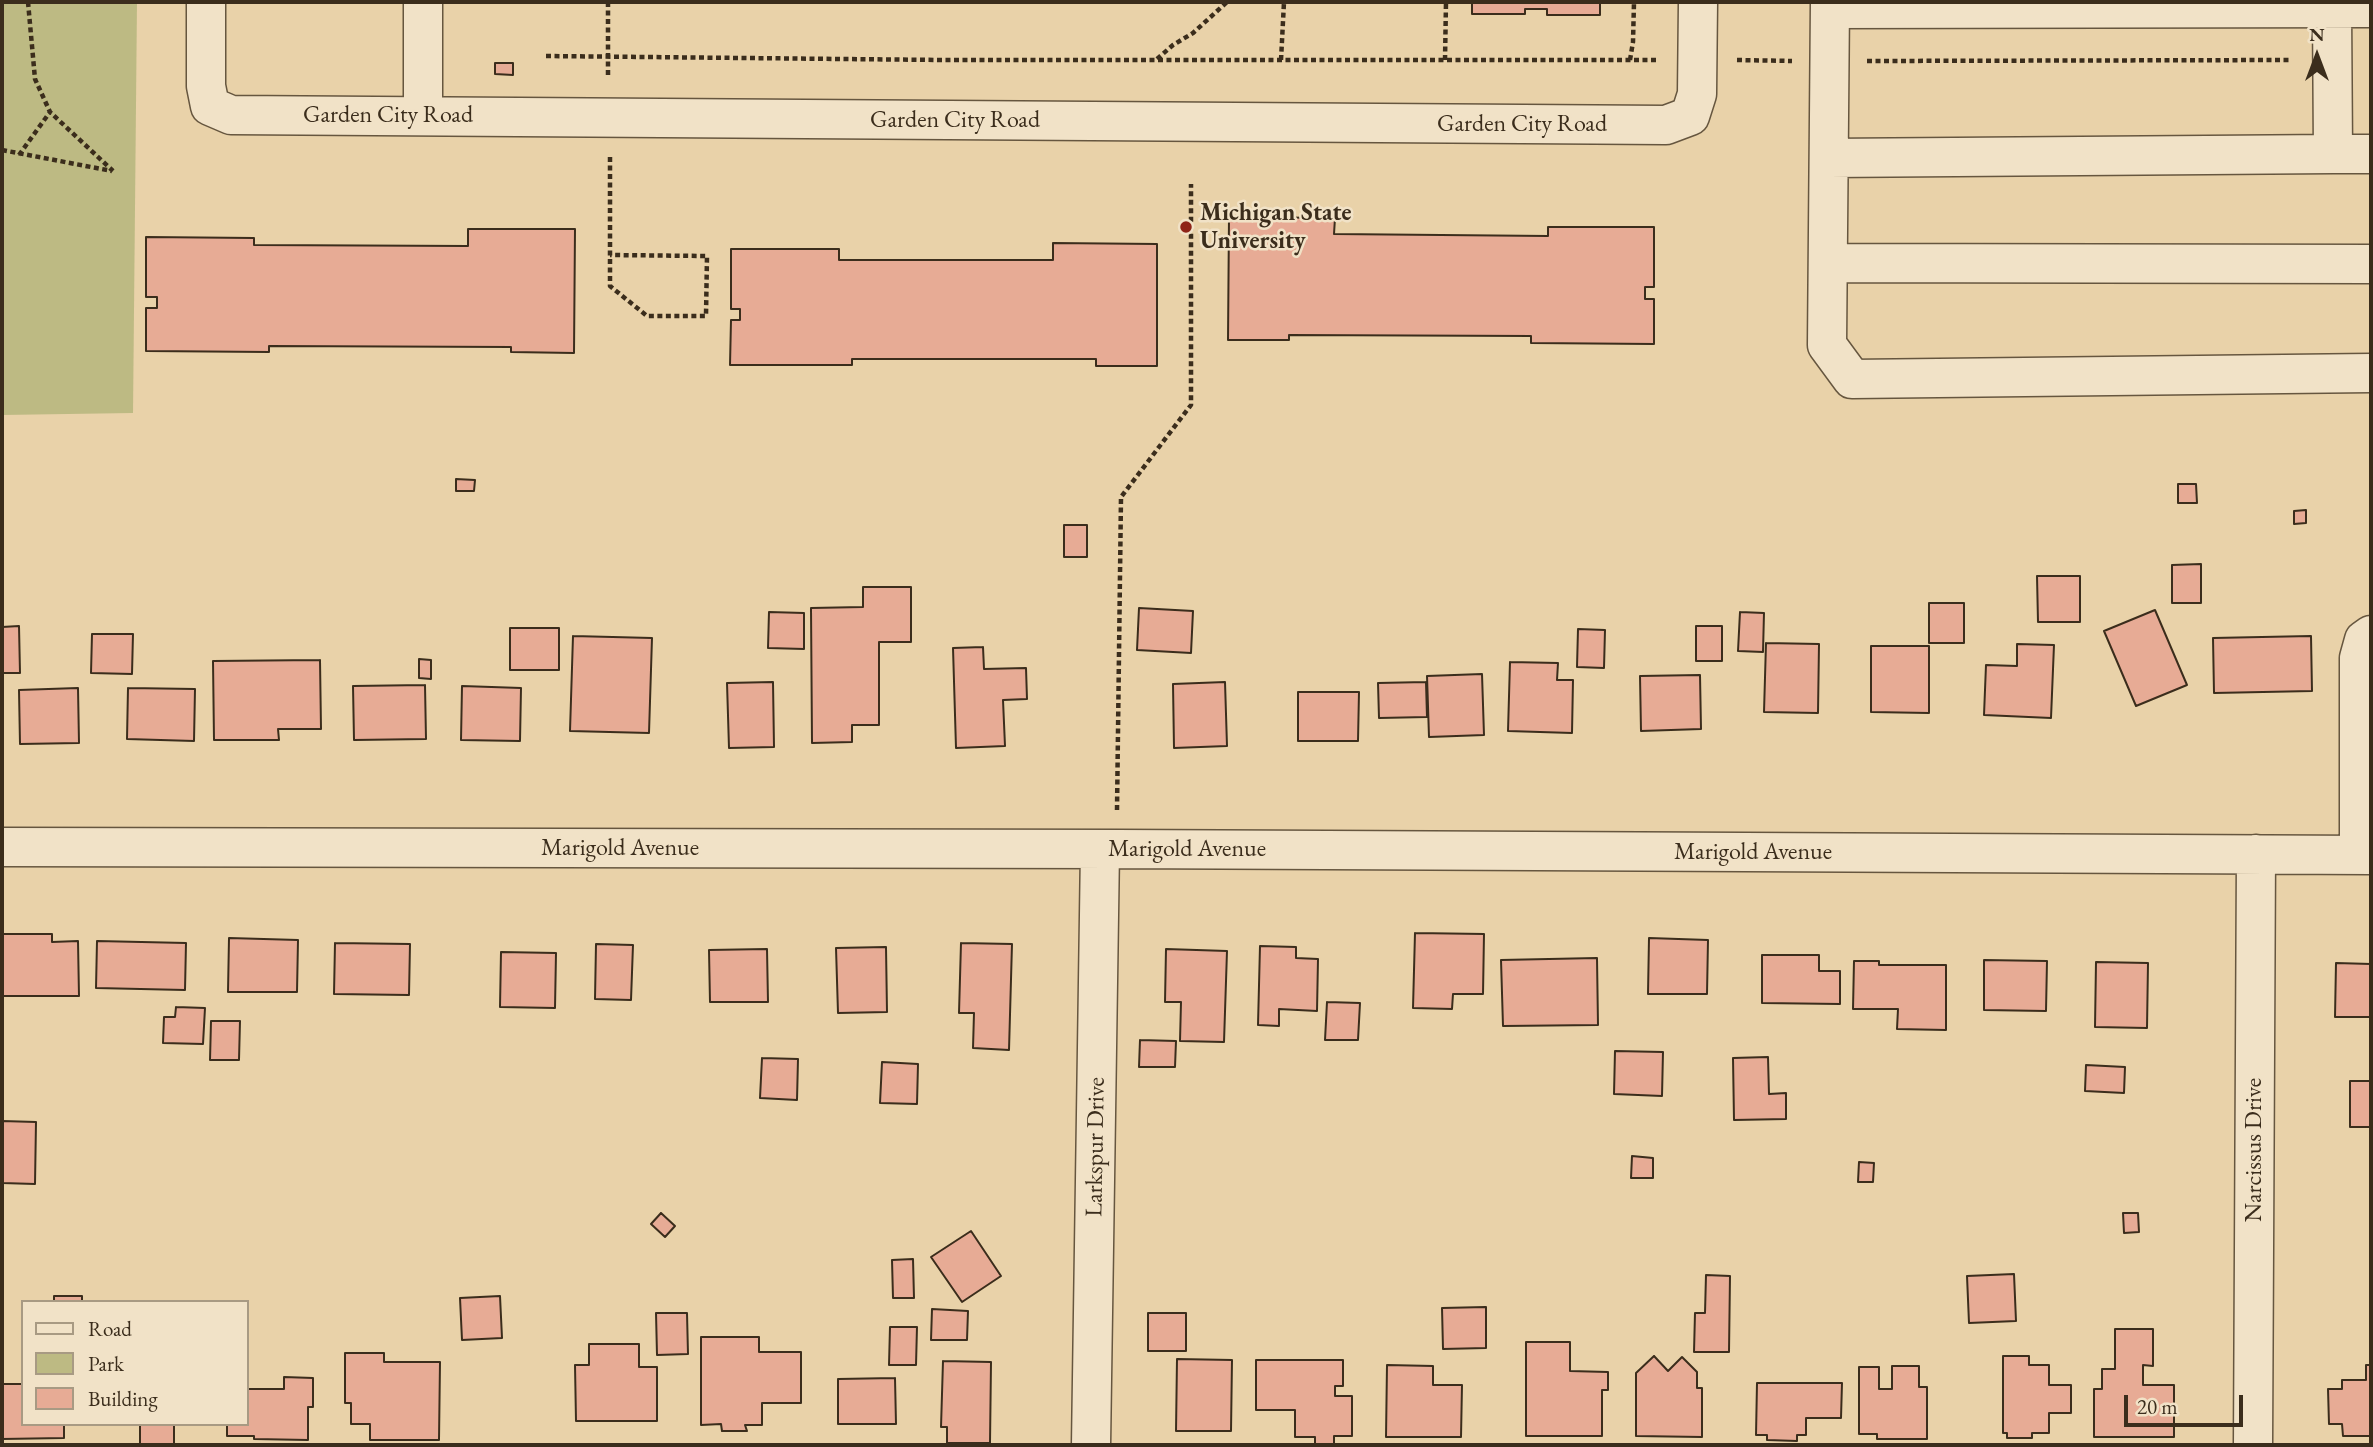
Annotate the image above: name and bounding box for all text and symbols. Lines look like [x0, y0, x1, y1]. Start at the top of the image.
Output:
north arrow [2282, 21, 2352, 91]
text: N [2309, 22, 2325, 47]
street label: Garden City Road [303, 101, 473, 129]
street label: Garden City Road [870, 106, 1040, 134]
street label: Garden City Road [1437, 110, 1607, 138]
place label: Michigan State University [1200, 199, 1351, 255]
marker: Michigan State University [1178, 219, 1194, 235]
street label: Marigold Avenue [541, 834, 699, 862]
street label: Marigold Avenue [1108, 835, 1266, 863]
street label: Marigold Avenue [1674, 838, 1832, 866]
street label: Larkspur Drive [1080, 1077, 1112, 1217]
street label: Narcissus Drive [2240, 1078, 2268, 1222]
legend [21, 1300, 248, 1426]
text: Road [88, 1315, 132, 1342]
text: Park [88, 1350, 124, 1377]
scale bar [2128, 1380, 2247, 1424]
text: Building [88, 1385, 158, 1412]
text: 20 m [2137, 1393, 2178, 1420]

